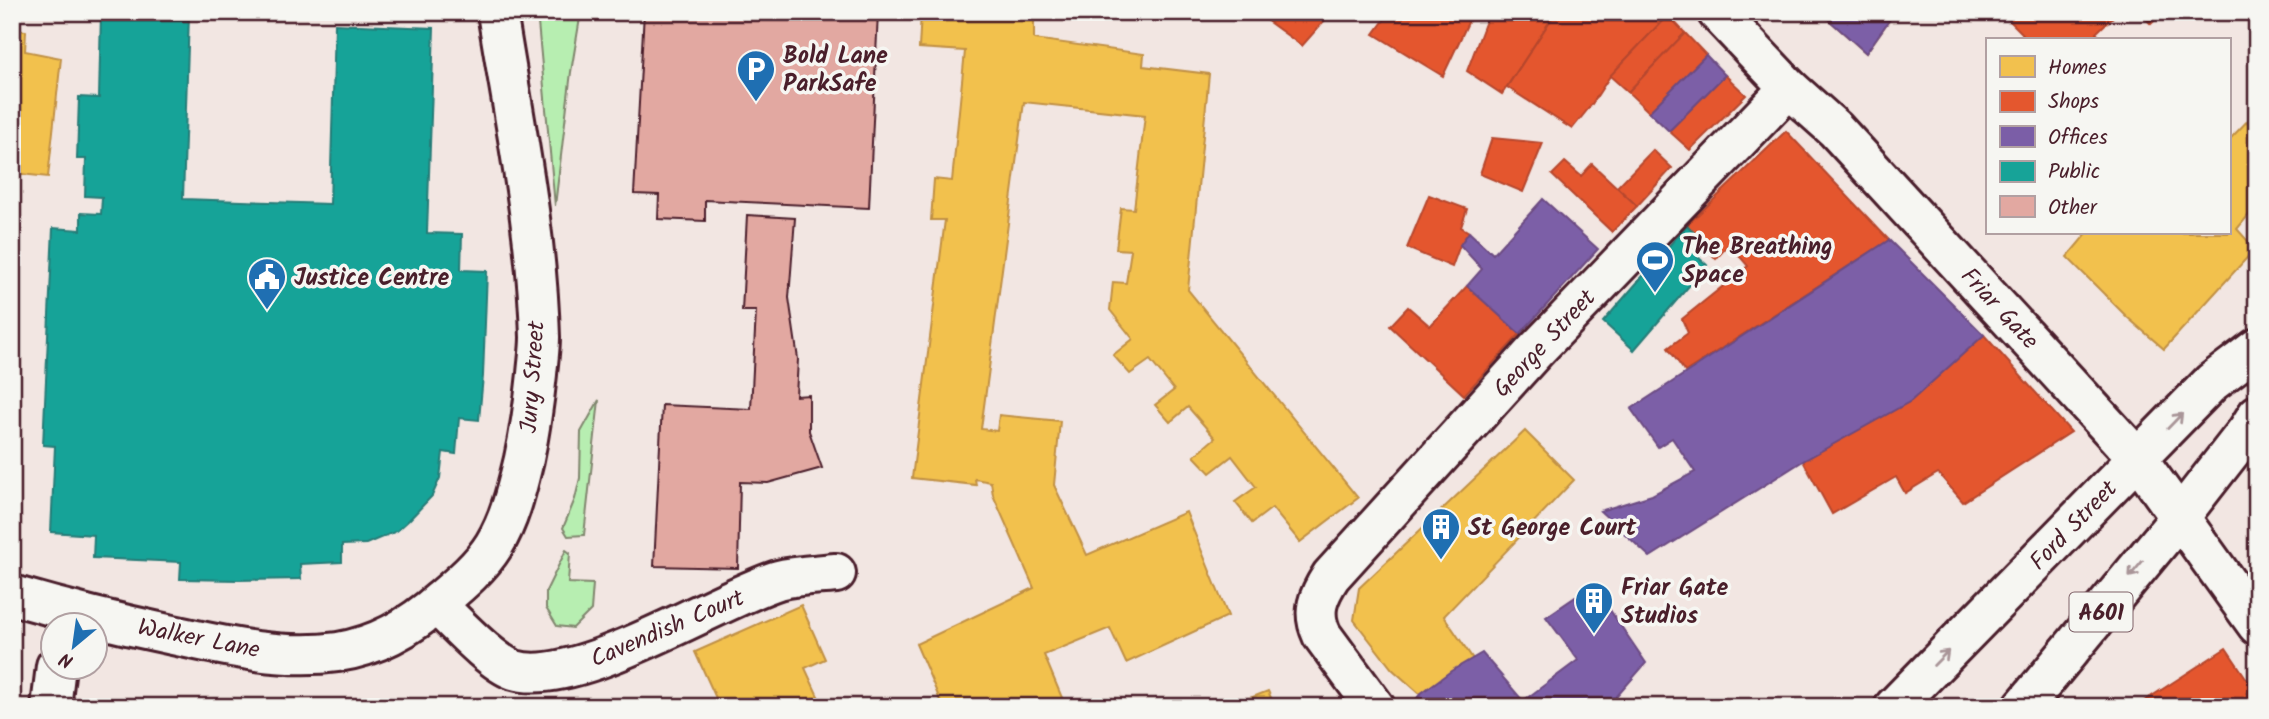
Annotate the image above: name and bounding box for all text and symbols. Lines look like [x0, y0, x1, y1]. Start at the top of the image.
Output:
place label: Bold Lane ParkSafe [783, 37, 888, 104]
legend [1986, 38, 2230, 234]
parking icon: Bold Lane ParkSafe [735, 48, 777, 103]
text: Homes [2048, 52, 2107, 85]
text: Shops [2048, 86, 2099, 119]
text: Offices [2048, 122, 2108, 155]
text: Public [2048, 156, 2100, 189]
text: Other [2048, 192, 2098, 225]
place label: The Breathing Space [1682, 228, 1833, 295]
sports icon: The Breathing Space [1634, 239, 1676, 294]
public building icon: Justice Centre [246, 256, 288, 311]
place label: Justice Centre [294, 259, 450, 298]
street label: Friar Gate [1950, 259, 2048, 359]
street label: George Street [1484, 280, 1607, 407]
street label: Jury Street [510, 319, 557, 435]
one-way arrow [2166, 412, 2183, 429]
street label: Ford Street [2021, 471, 2128, 581]
building icon: St George Court [1420, 506, 1462, 561]
place label: St George Court [1468, 509, 1638, 548]
one-way arrow [2129, 560, 2144, 578]
place label: Friar Gate Studios [1621, 569, 1728, 636]
street label: Cavendish Court [585, 579, 751, 679]
building icon: Friar Gate Studios [1573, 580, 1615, 635]
road number: A601 [2070, 592, 2132, 632]
street label: Walker Lane [134, 609, 263, 670]
north arrow [38, 610, 108, 680]
text: N [54, 643, 79, 675]
one-way arrow [1933, 649, 1950, 666]

